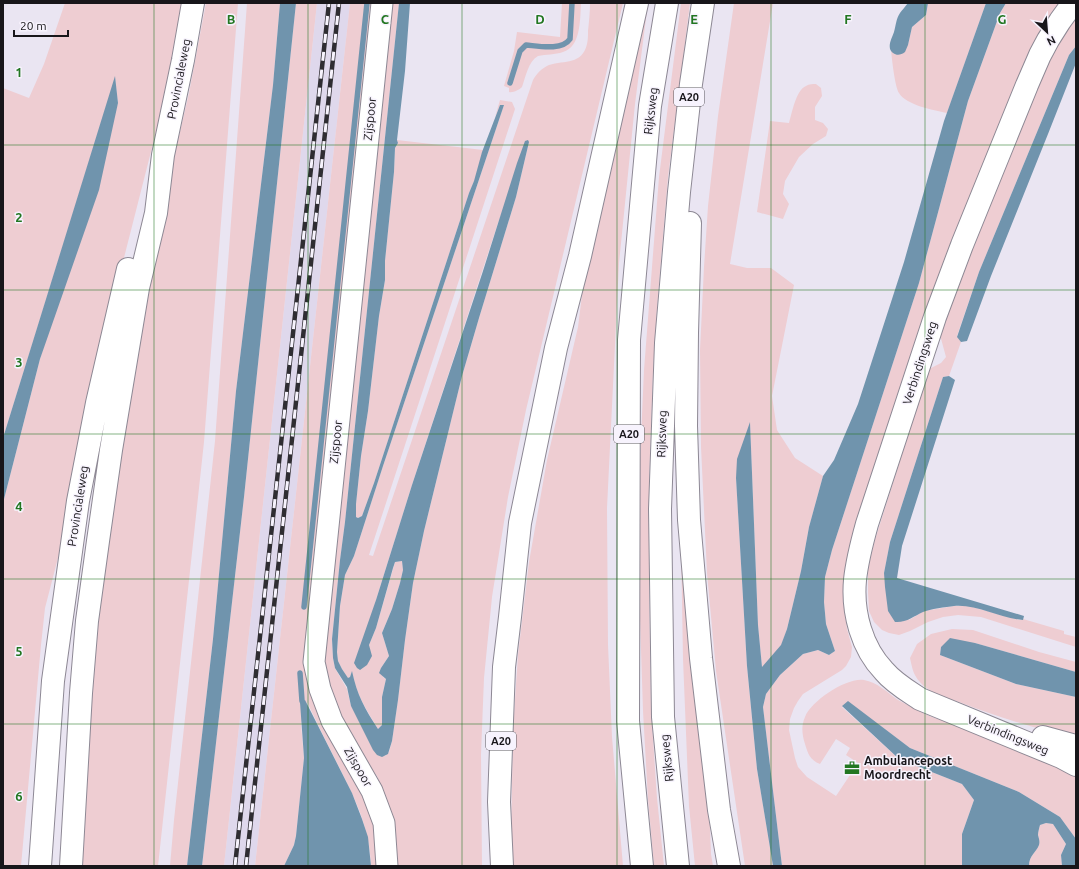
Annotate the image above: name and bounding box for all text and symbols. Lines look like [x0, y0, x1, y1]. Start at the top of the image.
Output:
scale bar [14, 12, 68, 38]
text: B [227, 12, 236, 26]
text: C [381, 12, 390, 26]
text: D [535, 12, 545, 26]
text: E [690, 12, 698, 26]
text: F [844, 12, 852, 26]
text: G [998, 12, 1007, 26]
north arrow [1027, 12, 1067, 52]
text: 20 m [20, 19, 47, 32]
text: N [1045, 34, 1058, 48]
street label: Provincialeweg [164, 38, 193, 120]
text: 1 [15, 65, 23, 79]
street label: Rijksweg [641, 87, 660, 135]
road number: A20 [674, 88, 704, 106]
street label: Zijspoor [361, 96, 378, 141]
text: 2 [15, 210, 23, 224]
street label: Verbindingsweg [900, 320, 939, 406]
text: 3 [15, 355, 23, 369]
street label: Rijksweg [654, 410, 669, 458]
street label: Zijspoor [327, 419, 344, 464]
road number: A20 [614, 425, 644, 443]
street label: Provincialeweg [65, 465, 90, 547]
text: 4 [15, 499, 23, 513]
text: 5 [15, 644, 23, 658]
street label: Verbindingsweg [965, 712, 1051, 757]
road number: A20 [486, 732, 516, 750]
street label: Rijksweg [658, 734, 675, 782]
street label: Zijspoor [342, 745, 375, 789]
place label: Ambulancepost Moordrecht [864, 754, 952, 781]
office icon: Ambulancepost Moordrecht [843, 759, 861, 777]
text: 6 [15, 789, 23, 803]

